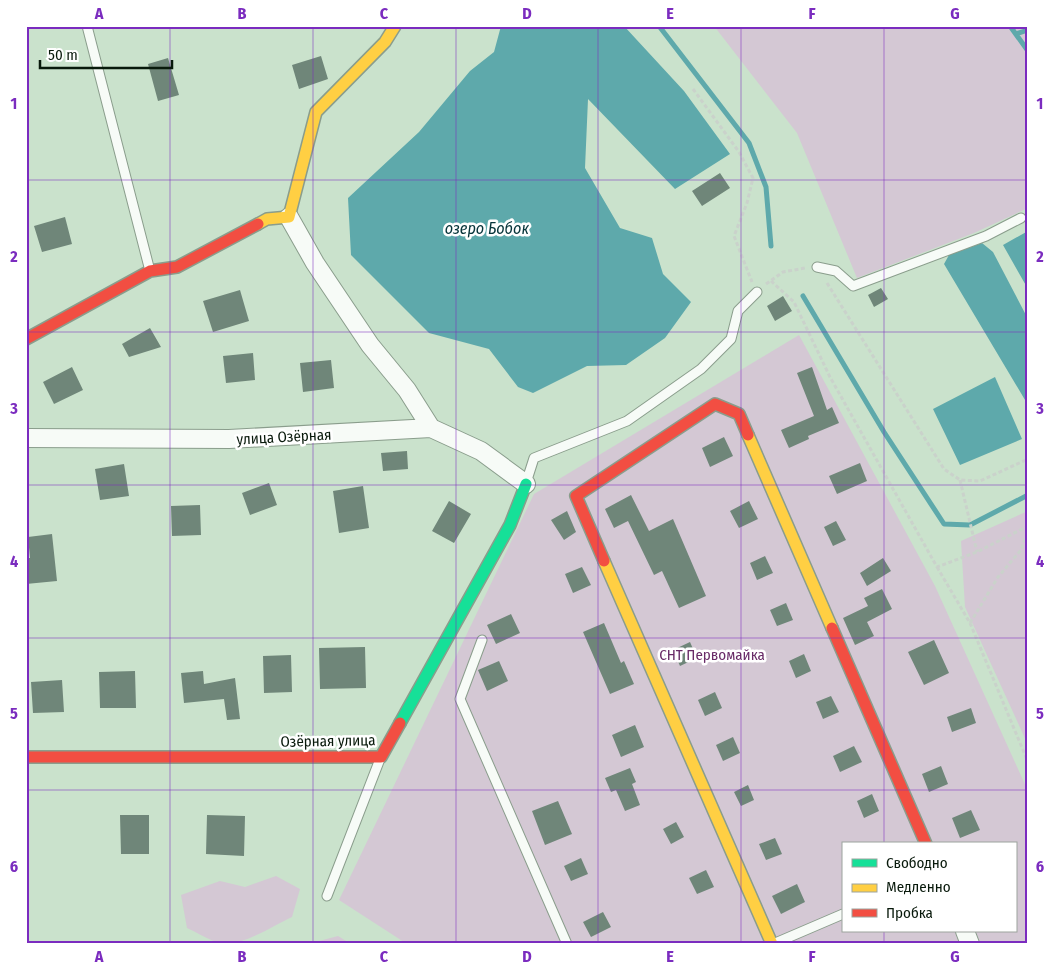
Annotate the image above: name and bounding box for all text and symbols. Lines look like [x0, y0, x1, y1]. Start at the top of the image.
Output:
text: A [94, 4, 104, 23]
text: B [238, 4, 247, 23]
text: C [380, 4, 389, 23]
text: D [522, 4, 532, 23]
text: E [666, 4, 674, 23]
text: F [808, 4, 816, 23]
text: G [950, 4, 960, 23]
scale bar [40, 38, 172, 70]
text: 50 m [48, 46, 78, 64]
text: 1 [11, 94, 17, 113]
text: 1 [1037, 94, 1043, 113]
water label: озеро Бобок [445, 219, 529, 238]
text: 2 [9, 247, 18, 266]
text: 2 [1035, 247, 1044, 266]
text: 3 [9, 399, 18, 418]
text: 3 [1035, 399, 1044, 418]
street label: улица Озёрная [236, 426, 332, 448]
text: 4 [10, 552, 18, 571]
text: 4 [1036, 552, 1044, 571]
park label: СНТ Первомайка [659, 646, 765, 664]
text: 5 [10, 704, 18, 723]
text: 5 [1036, 704, 1044, 723]
street label: Озёрная улица [280, 731, 376, 751]
legend [842, 842, 1016, 932]
text: Свободно [886, 854, 948, 872]
text: 6 [10, 857, 18, 876]
text: 6 [1036, 857, 1044, 876]
text: Медленно [886, 878, 951, 896]
text: Пробка [886, 904, 933, 922]
text: A [94, 947, 104, 966]
text: B [238, 947, 247, 966]
text: C [380, 947, 389, 966]
text: D [522, 947, 532, 966]
text: E [666, 947, 674, 966]
text: F [808, 947, 816, 966]
text: G [950, 947, 960, 966]

